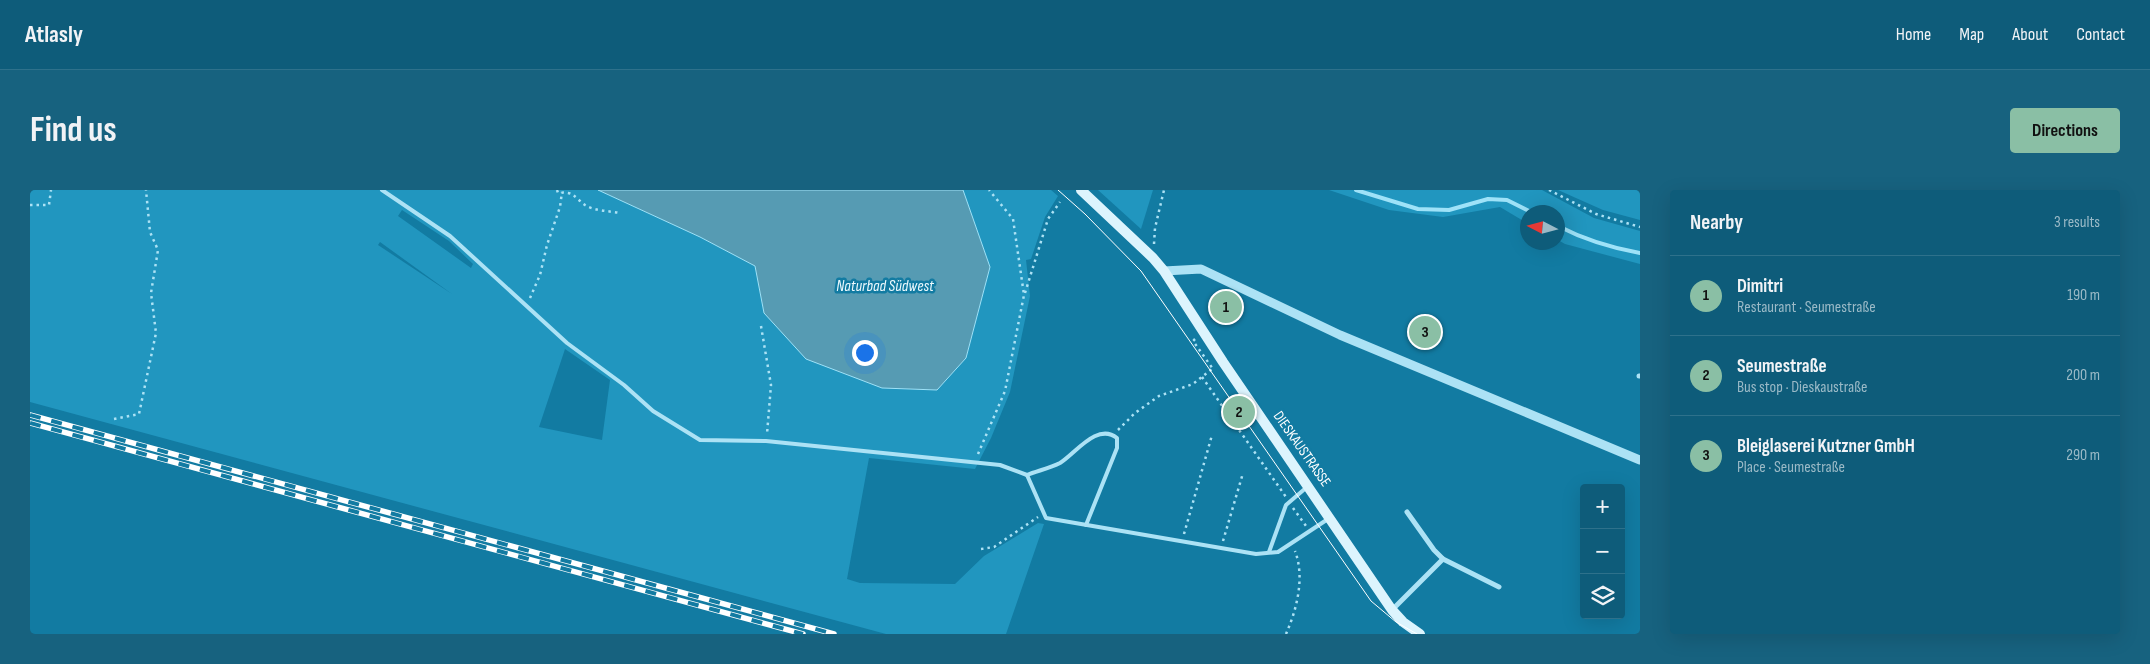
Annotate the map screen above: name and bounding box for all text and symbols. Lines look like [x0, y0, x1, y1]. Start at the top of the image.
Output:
text: Atlasly [25, 20, 83, 49]
text: Home [1896, 24, 1931, 45]
text: Map [1959, 24, 1984, 45]
text: About [2012, 24, 2048, 45]
text: Contact [2076, 24, 2125, 45]
button: Directions [2010, 108, 2120, 153]
text: Find us [30, 109, 117, 152]
north arrow [1520, 205, 1565, 250]
text: Nearby [1690, 210, 1743, 235]
text: 3 results [2054, 213, 2100, 232]
text: Dimitri [1737, 275, 1783, 298]
water label: Naturbad Südwest [836, 277, 935, 296]
text: 1 [1703, 286, 1709, 305]
text: 190 m [2067, 286, 2100, 305]
pin: 1 [1210, 288, 1242, 326]
text: Restaurant · Seumestraße [1737, 298, 1876, 317]
pin: 3 [1409, 313, 1441, 351]
your location [852, 340, 878, 366]
text: Seumestraße [1737, 355, 1827, 378]
text: 2 [1702, 366, 1710, 385]
text: 200 m [2066, 366, 2100, 385]
text: Bus stop · Dieskaustraße [1737, 378, 1867, 397]
pin: 2 [1223, 393, 1255, 431]
street label: DIESKAUSTRASSE [1269, 408, 1335, 490]
text: Bleiglaserei Kutzner GmbH [1737, 435, 1915, 458]
text: 3 [1702, 446, 1710, 465]
text: 290 m [2066, 446, 2100, 465]
text: Place · Seumestraße [1737, 458, 1845, 477]
map controls [1580, 484, 1625, 619]
button: + [1580, 484, 1625, 529]
button: − [1580, 529, 1625, 574]
button: layers [1580, 574, 1625, 619]

